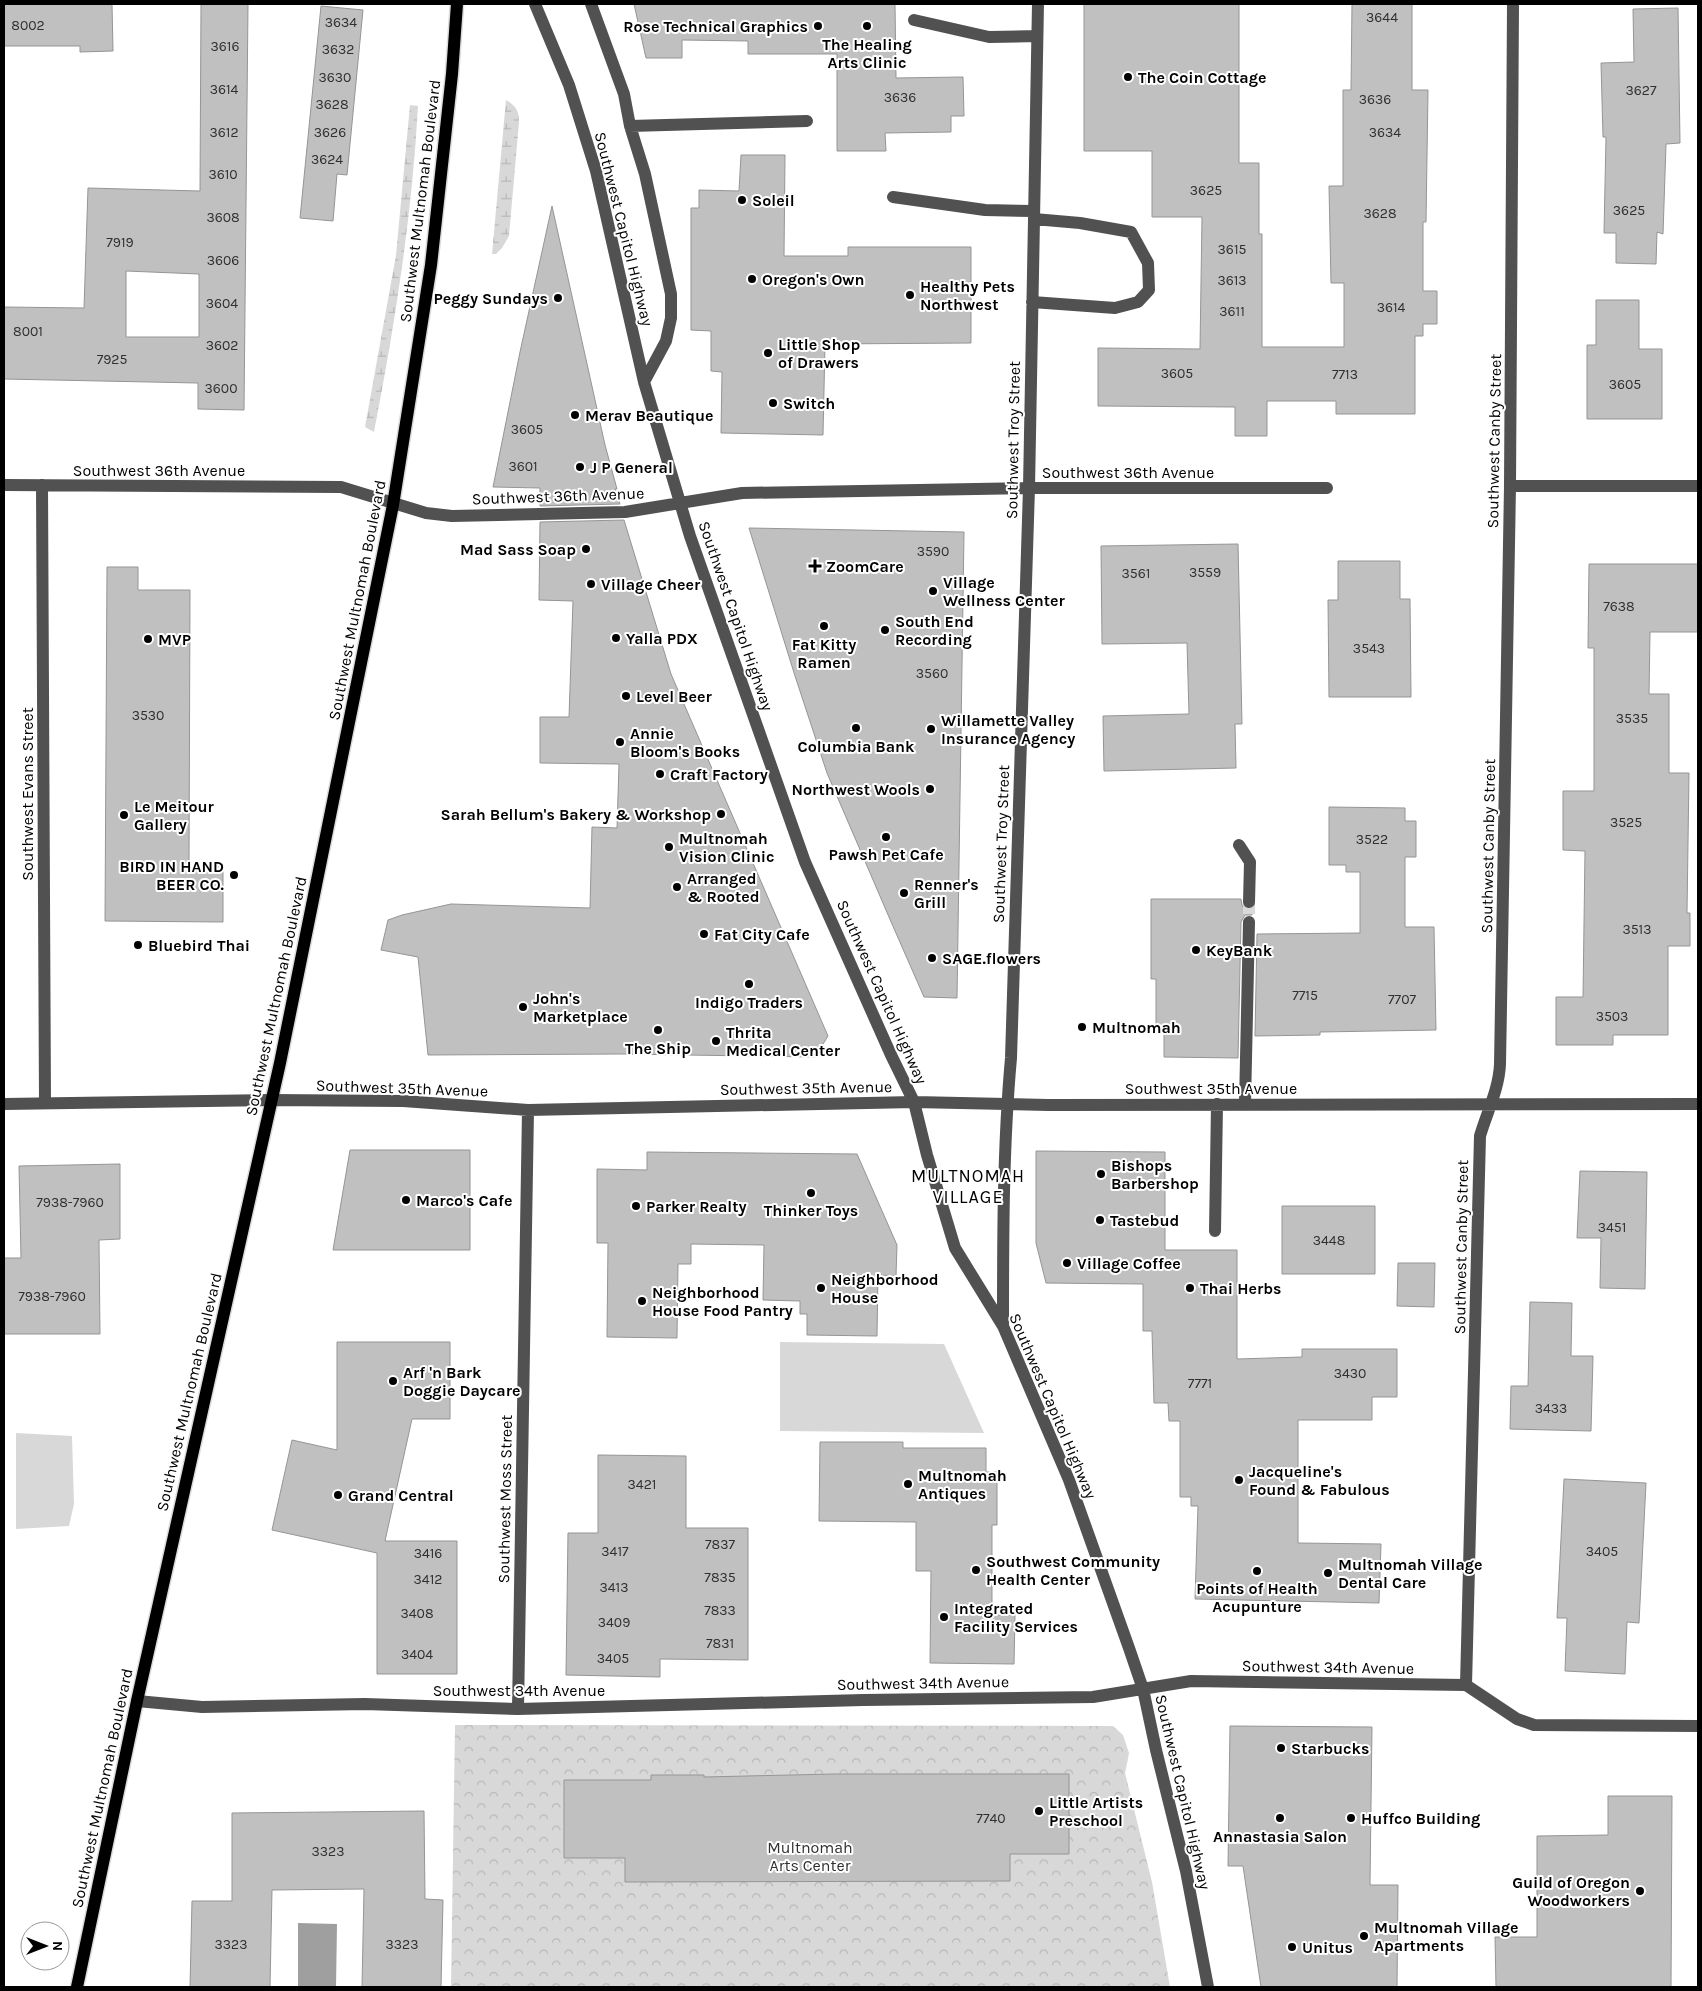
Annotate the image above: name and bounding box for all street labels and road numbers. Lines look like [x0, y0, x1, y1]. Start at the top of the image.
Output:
street label: Southwest Multnomah Boulevard [396, 79, 444, 323]
street label: Southwest Capitol Highway [591, 130, 657, 329]
street label: Southwest Canby Street [1483, 353, 1505, 529]
street label: Southwest Troy Street [1002, 361, 1024, 519]
street label: Southwest 36th Avenue [73, 461, 245, 480]
street label: Southwest 36th Avenue [1042, 463, 1214, 482]
street label: Southwest Multnomah Boulevard [324, 478, 390, 722]
street label: Southwest 36th Avenue [471, 483, 645, 509]
street label: Southwest Capitol Highway [695, 519, 778, 714]
street label: Southwest Evans Street [18, 707, 37, 881]
street label: Southwest Canby Street [1477, 758, 1499, 934]
street label: Southwest Troy Street [989, 765, 1013, 923]
street label: Southwest Multnomah Boulevard [241, 875, 311, 1117]
street label: Southwest Capitol Highway [833, 897, 931, 1088]
street label: Southwest 35th Avenue [316, 1075, 488, 1101]
street label: Southwest 35th Avenue [720, 1077, 892, 1099]
street label: Southwest 35th Avenue [1125, 1079, 1297, 1098]
street label: Southwest Canby Street [1450, 1159, 1472, 1335]
street label: Southwest Multnomah Boulevard [152, 1271, 226, 1513]
street label: Southwest Capitol Highway [1005, 1310, 1101, 1502]
street label: Southwest Moss Street [494, 1415, 516, 1583]
street label: Southwest 34th Avenue [1242, 1656, 1414, 1678]
street label: Southwest Multnomah Boulevard [67, 1667, 137, 1909]
street label: Southwest 34th Avenue [837, 1672, 1009, 1694]
street label: Southwest 34th Avenue [433, 1681, 605, 1700]
street label: Southwest Capitol Highway [1151, 1693, 1215, 1892]

